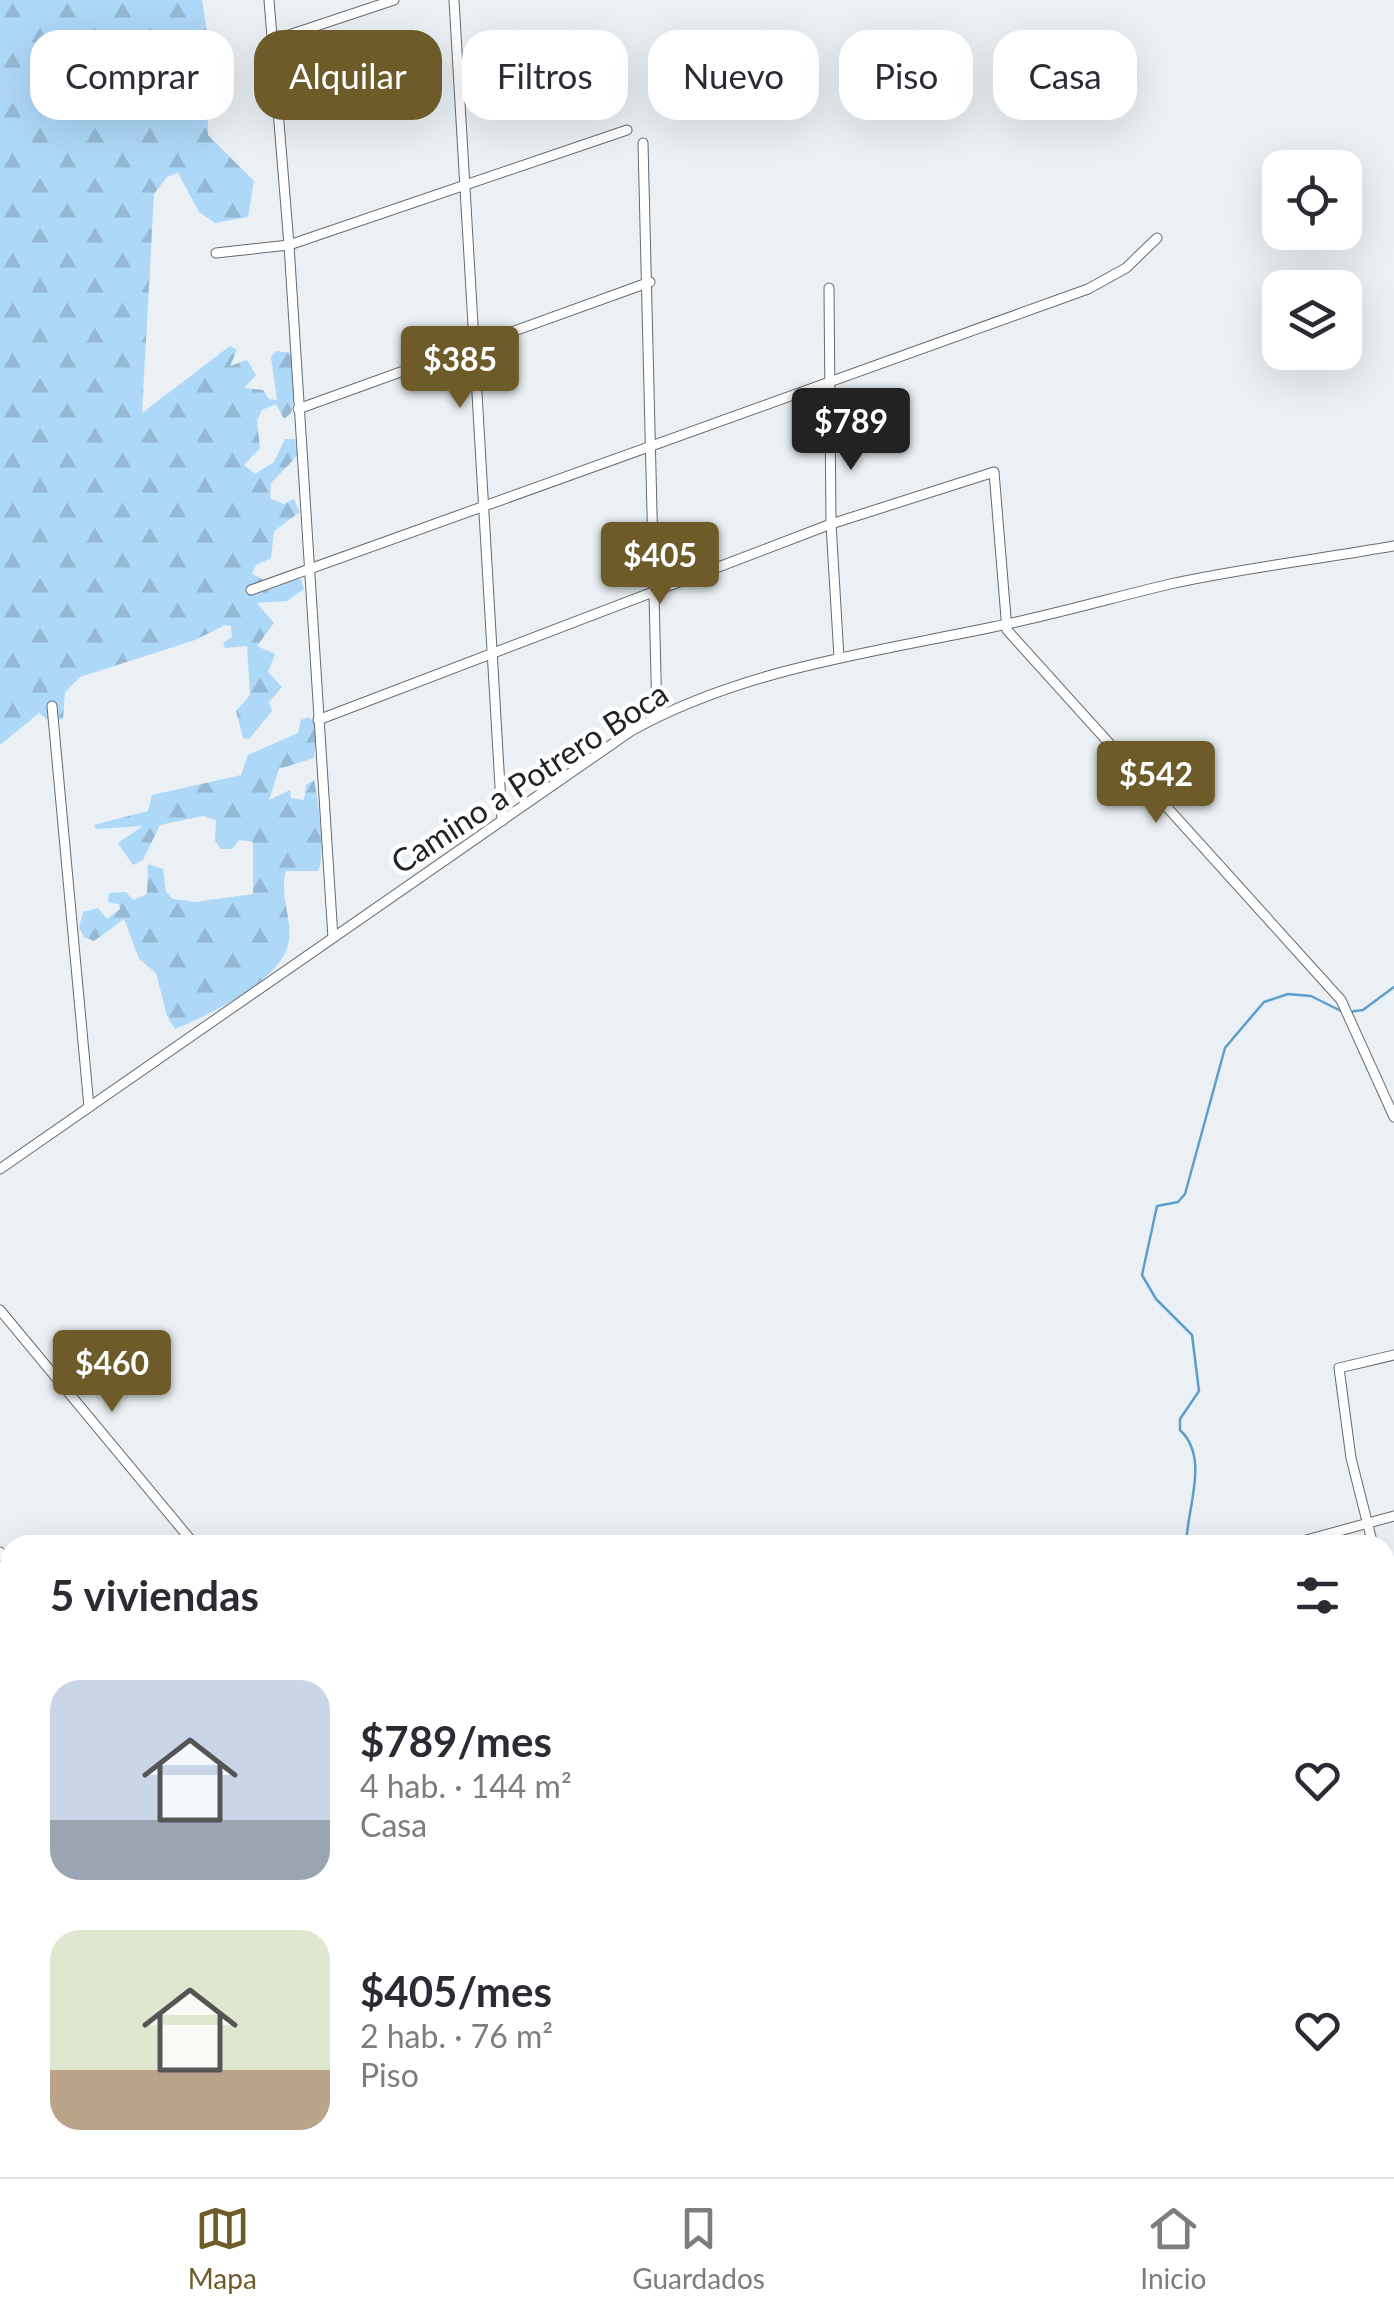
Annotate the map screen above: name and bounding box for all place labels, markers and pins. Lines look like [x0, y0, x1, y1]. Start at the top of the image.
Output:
pin: $385 [401, 326, 519, 411]
pin: $789 [792, 388, 910, 473]
pin: $405 [601, 522, 719, 607]
pin: $542 [1097, 741, 1215, 826]
pin: $460 [53, 1330, 171, 1415]

